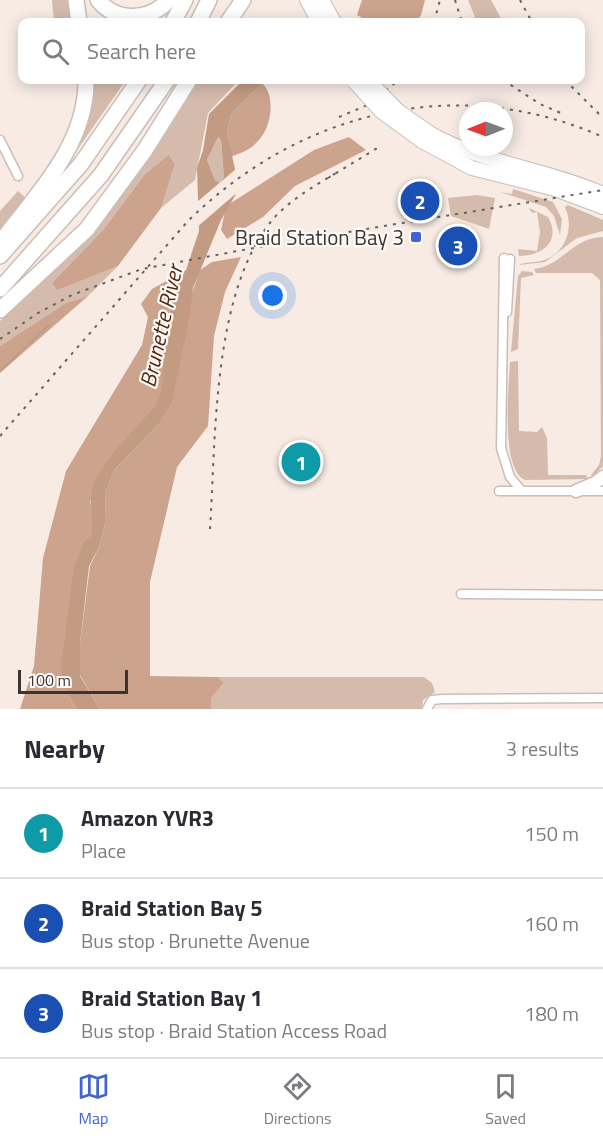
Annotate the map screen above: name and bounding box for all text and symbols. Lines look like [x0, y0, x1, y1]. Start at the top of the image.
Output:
search box [18, 18, 585, 84]
text: Search here [87, 34, 196, 68]
icon: search [39, 35, 72, 68]
north arrow [459, 102, 513, 156]
pin: 2 [400, 178, 440, 224]
place label: Braid Station Bay 3 [235, 221, 404, 253]
pin: 3 [438, 224, 478, 268]
marker: Braid Station Bay 3 [409, 230, 423, 244]
water label: Brunette River [130, 259, 192, 390]
your location [258, 281, 287, 310]
pin: 1 [282, 440, 320, 484]
scale bar [18, 667, 128, 694]
text: 100 m [27, 668, 71, 692]
text: Nearby [24, 729, 105, 768]
text: 3 results [506, 733, 579, 764]
text: Amazon YVR3 [81, 801, 214, 835]
text: 1 [38, 818, 49, 849]
text: 150 m [524, 818, 579, 849]
text: Place [81, 835, 126, 866]
text: Braid Station Bay 5 [81, 891, 263, 925]
text: 2 [38, 908, 49, 939]
text: 160 m [524, 908, 579, 939]
text: Bus stop · Brunette Avenue [81, 925, 310, 956]
text: Braid Station Bay 1 [81, 981, 263, 1015]
text: 3 [38, 998, 49, 1029]
text: 180 m [524, 998, 579, 1029]
text: Bus stop · Braid Station Access Road [81, 1015, 387, 1046]
tab: Map [77, 1070, 110, 1130]
tab: Directions [264, 1070, 332, 1130]
tab: Saved [485, 1070, 526, 1130]

